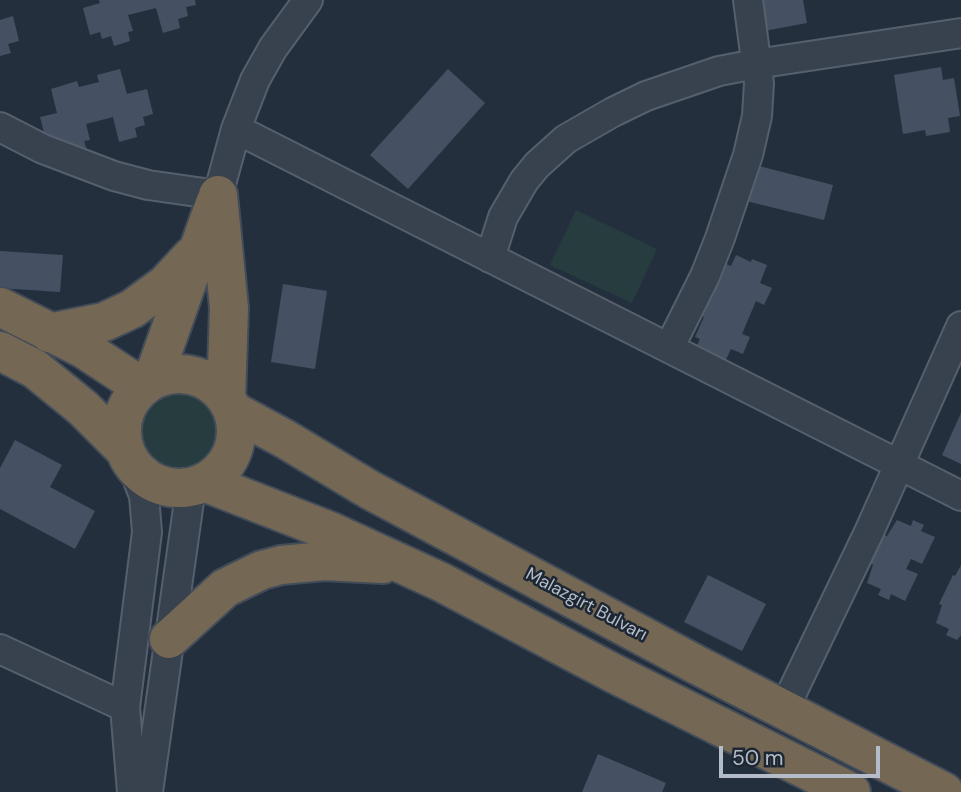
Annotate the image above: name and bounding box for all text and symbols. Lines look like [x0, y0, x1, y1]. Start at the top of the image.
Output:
street label: Malazgirt Bulvarı [522, 564, 650, 646]
scale bar [723, 732, 884, 776]
text: 50 m [732, 744, 783, 772]

